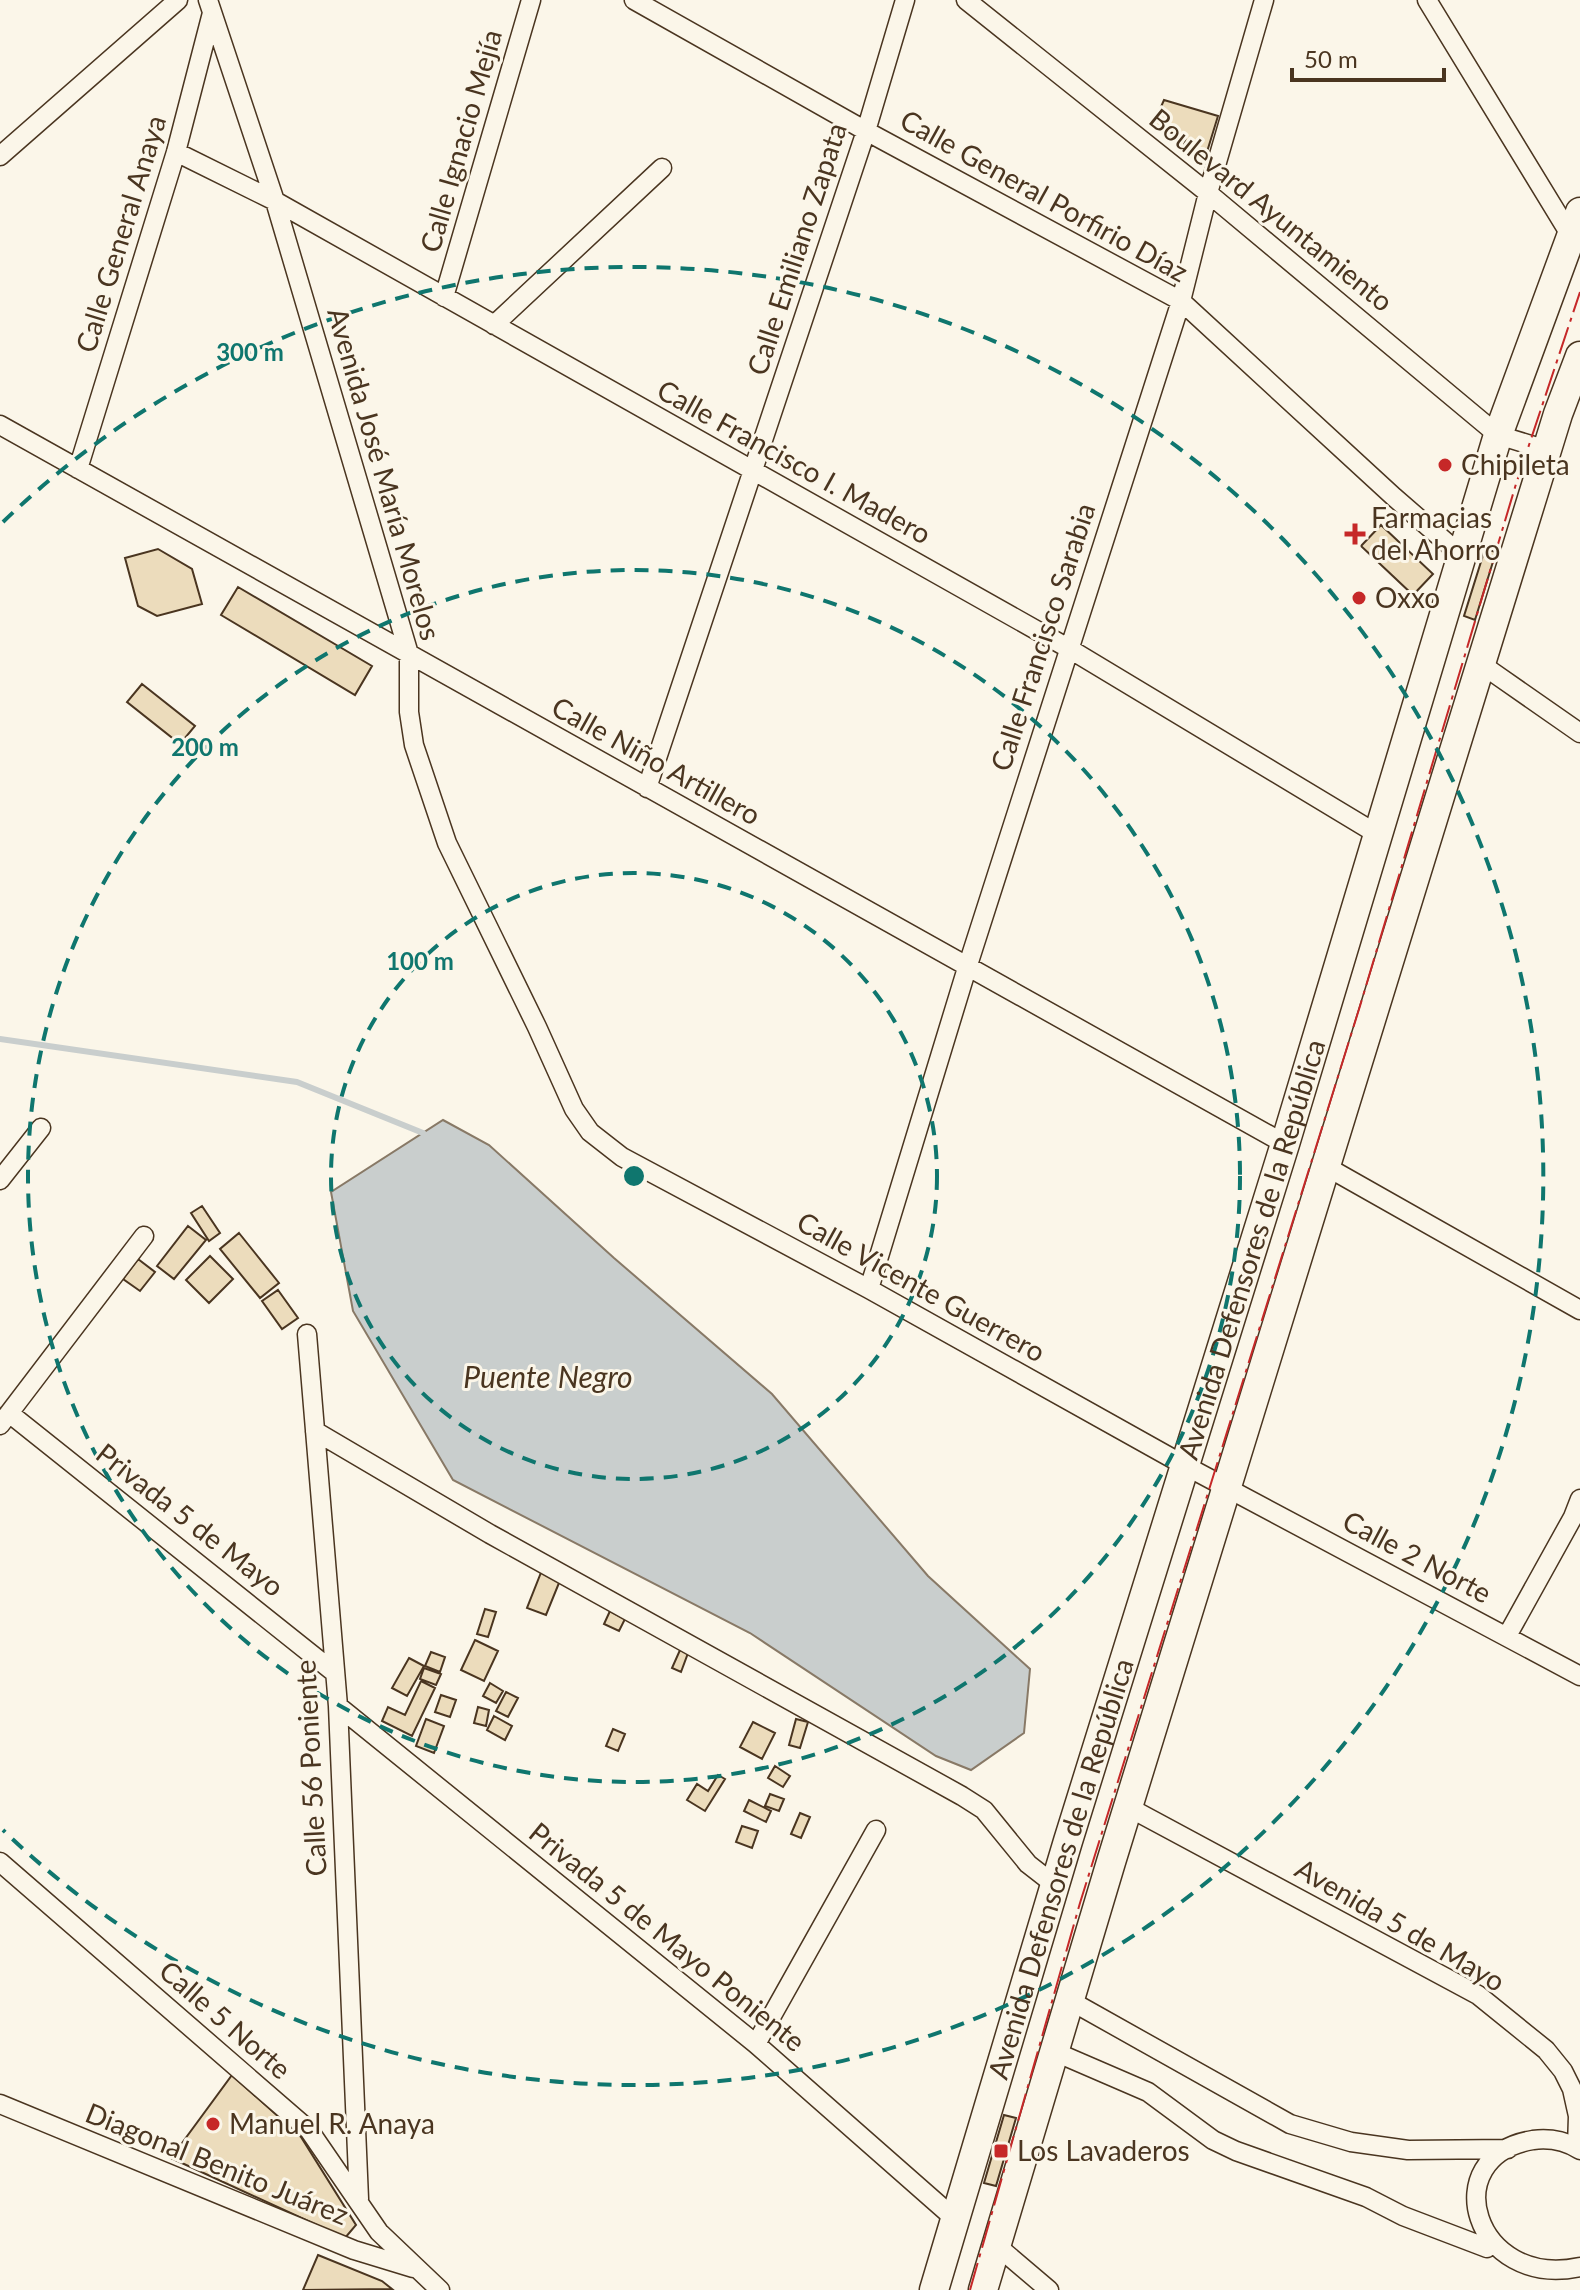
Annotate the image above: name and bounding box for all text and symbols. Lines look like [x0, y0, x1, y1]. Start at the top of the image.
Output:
street label: Calle Ignacio Mejía [412, 25, 508, 256]
scale bar [1292, 32, 1444, 82]
text: 50 m [1304, 44, 1358, 73]
street label: Boulevard Ayuntamiento [1143, 101, 1400, 318]
street label: Calle General Porfirio Díaz [895, 102, 1194, 288]
street label: Calle General Anaya [68, 111, 172, 356]
street label: Calle Emiliano Zapata [739, 118, 853, 379]
street label: Avenida José María Morelos [321, 304, 449, 644]
text: 300 m [216, 337, 284, 366]
street label: Calle Francisco I. Madero [652, 372, 937, 551]
place label: Chipileta [1461, 447, 1570, 481]
marker: Chipileta [1436, 456, 1454, 474]
street label: Calle Francisco Sarabia [983, 499, 1101, 775]
place label: Farmacias del Ahorro [1371, 500, 1500, 566]
marker: Farmacias del Ahorro [1346, 525, 1364, 543]
place label: Oxxo [1375, 580, 1440, 614]
marker: Oxxo [1350, 589, 1368, 607]
street label: Calle Niño Artillero [546, 689, 767, 832]
text: 200 m [171, 732, 239, 761]
text: 100 m [386, 946, 454, 975]
street label: Avenida Defensores de la República [1170, 1035, 1331, 1463]
centre of rings [620, 1162, 648, 1190]
street label: Calle Vicente Guerrero [791, 1204, 1051, 1368]
water label: Puente Negro [463, 1358, 633, 1394]
street label: Privada 5 de Mayo [90, 1436, 291, 1603]
street label: Calle 2 Norte [1338, 1503, 1497, 1609]
street label: Avenida Defensores de la República [980, 1654, 1140, 2083]
street label: Calle 56 Poniente [287, 1659, 333, 1877]
street label: Privada 5 de Mayo Poniente [523, 1815, 812, 2058]
street label: Avenida 5 de Mayo [1290, 1850, 1511, 1998]
street label: Calle 5 Norte [153, 1953, 298, 2086]
street label: Diagonal Benito Juárez [81, 2095, 354, 2231]
place label: Manuel R. Anaya [229, 2106, 435, 2140]
marker: Manuel R. Anaya [204, 2115, 222, 2133]
place label: Los Lavaderos [1017, 2133, 1190, 2167]
marker: Los Lavaderos [992, 2142, 1010, 2160]

